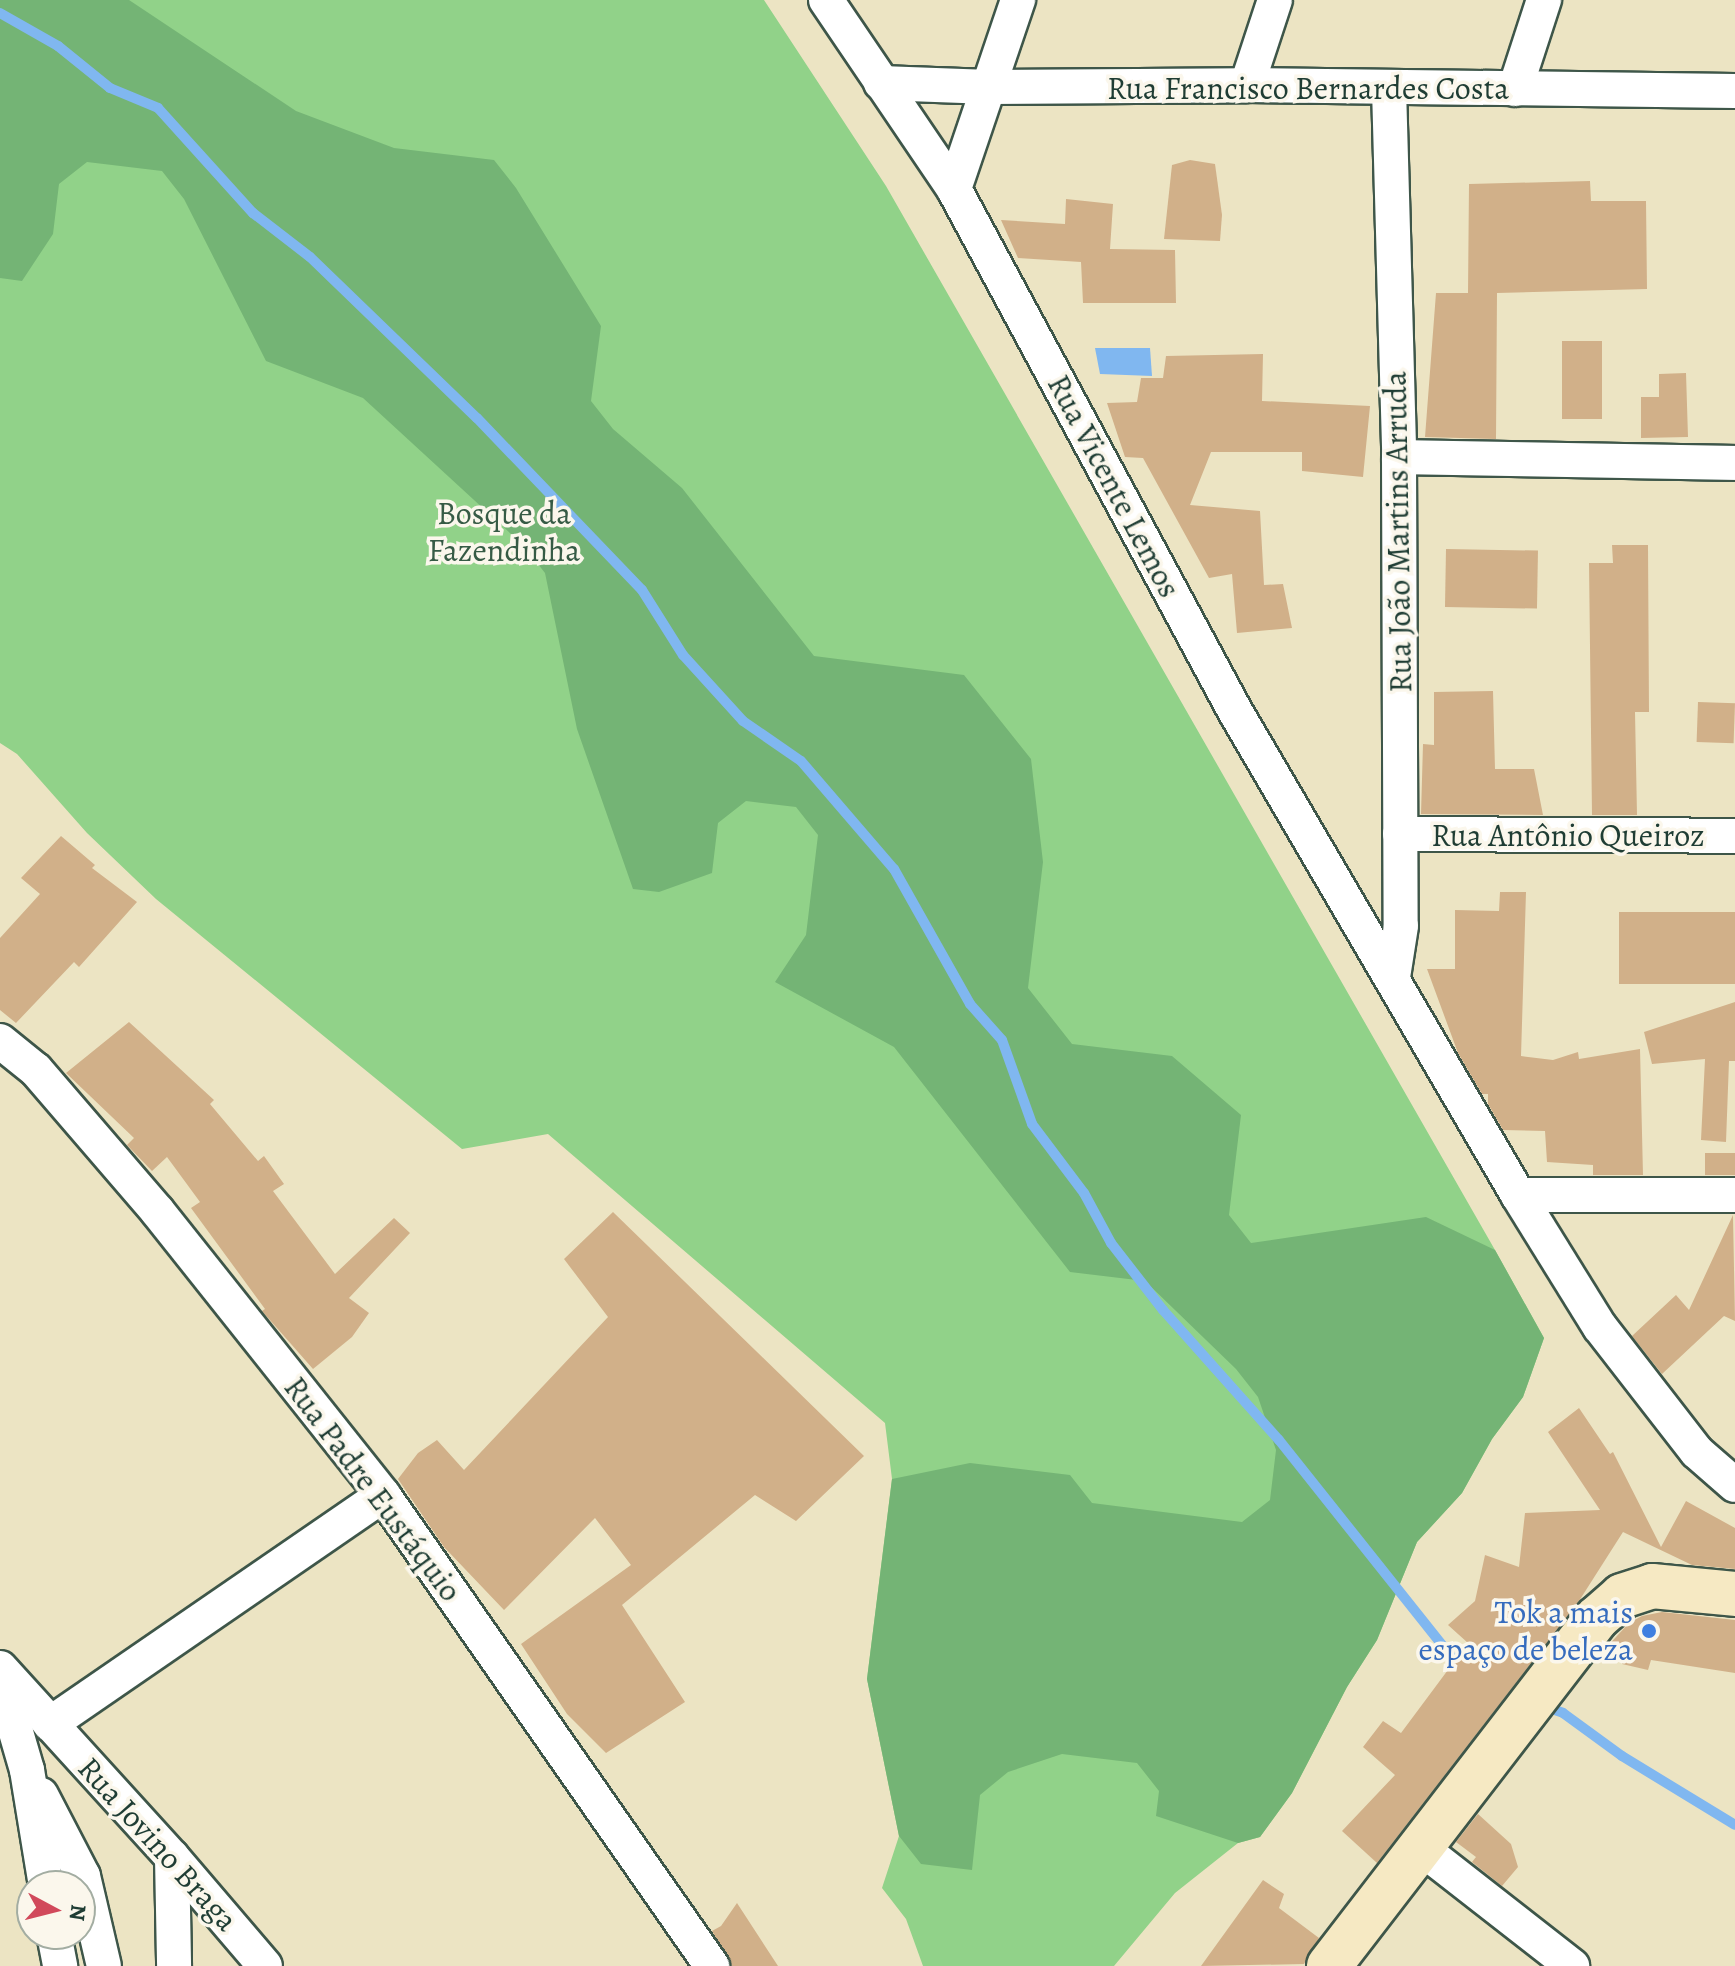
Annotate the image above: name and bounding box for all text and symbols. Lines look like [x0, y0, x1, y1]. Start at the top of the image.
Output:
street label: Rua Francisco Bernardes Costa [1107, 69, 1509, 107]
street label: Rua Vicente Lemos [1039, 368, 1189, 604]
street label: Rua João Martins Arruda [1376, 371, 1420, 693]
park label: Bosque da Fazendinha [428, 495, 580, 570]
street label: Rua Antônio Queiroz [1431, 816, 1705, 854]
street label: Rua Padre Eustáquio [276, 1369, 470, 1609]
place label: Tok a mais espaço de beleza [1418, 1594, 1633, 1669]
marker: Tok a mais espaço de beleza [1640, 1622, 1658, 1640]
street label: Rua Jovino Braga [70, 1749, 246, 1939]
north arrow [16, 1870, 96, 1950]
text: N [62, 1903, 94, 1922]

